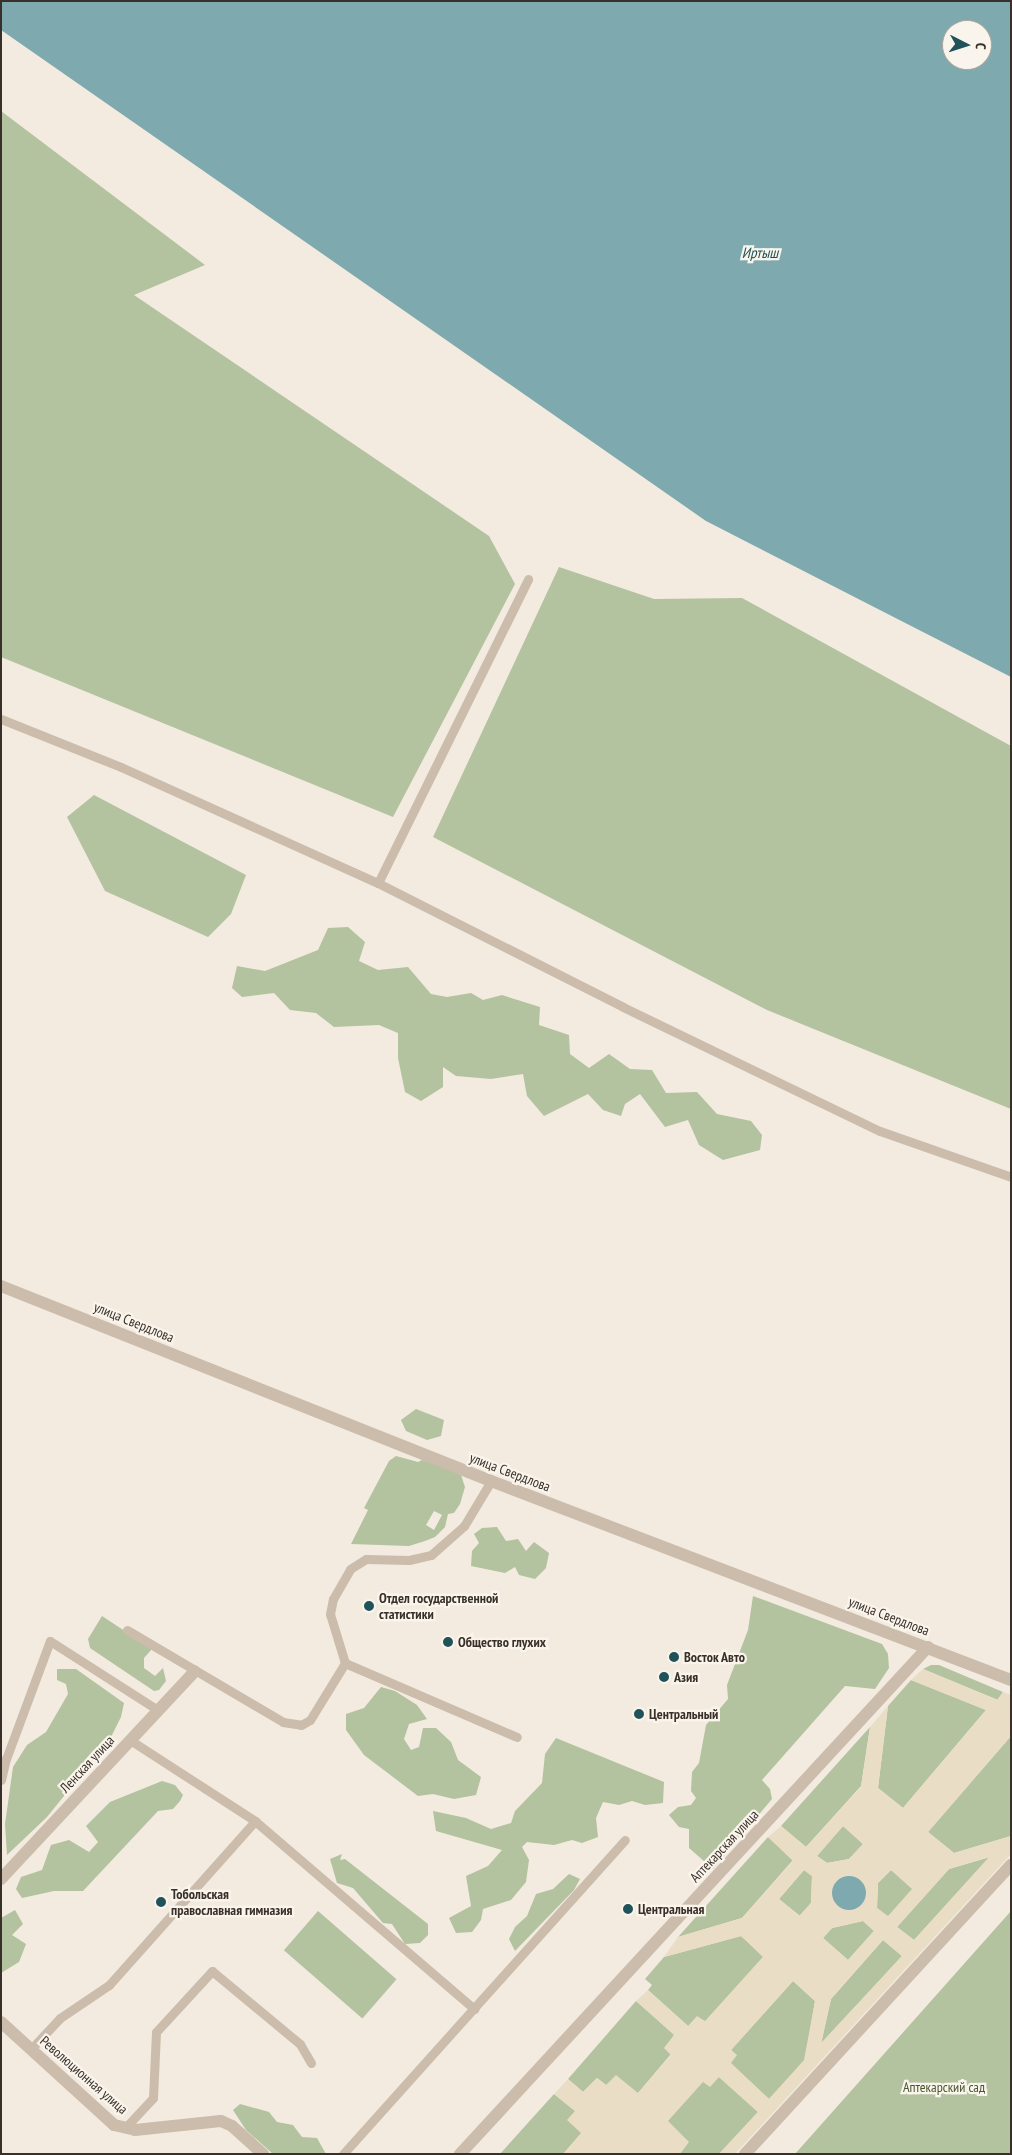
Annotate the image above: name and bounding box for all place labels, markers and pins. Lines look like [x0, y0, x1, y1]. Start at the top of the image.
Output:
place label: Отдел государственной статистики [379, 1590, 498, 1622]
marker: Отдел государственной статистики [363, 1600, 375, 1612]
place label: Общество глухих [458, 1634, 546, 1650]
marker: Общество глухих [442, 1636, 454, 1648]
place label: Восток Авто [684, 1649, 745, 1665]
marker: Восток Авто [668, 1651, 680, 1663]
place label: Азия [674, 1669, 698, 1685]
marker: Азия [658, 1671, 670, 1683]
place label: Центральный [649, 1706, 718, 1722]
marker: Центральный [633, 1708, 645, 1720]
place label: Тобольская православная гимназия [171, 1886, 292, 1918]
marker: Тобольская православная гимназия [155, 1896, 167, 1908]
place label: Центральная [638, 1901, 704, 1917]
marker: Центральная [622, 1903, 634, 1915]

